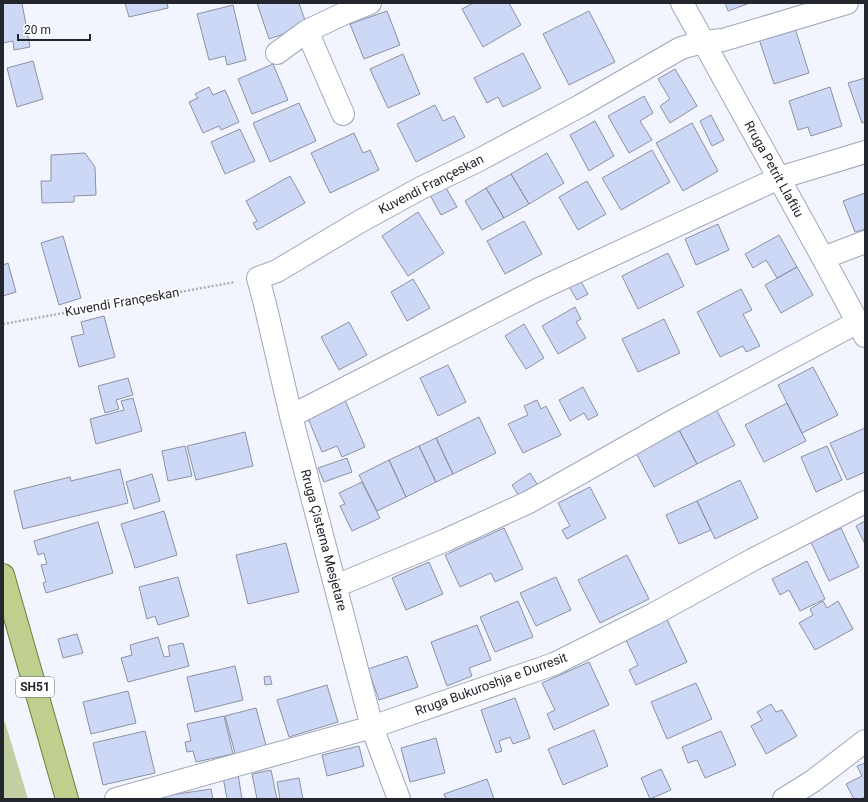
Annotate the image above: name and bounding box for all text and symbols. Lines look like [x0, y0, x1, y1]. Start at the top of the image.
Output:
scale bar [18, 16, 90, 42]
text: 20 m [24, 23, 51, 37]
street label: Rruga Petrit Llaftiu [741, 118, 807, 220]
street label: Kuvendi Françeskan [376, 151, 486, 217]
street label: Kuvendi Françeskan [64, 285, 180, 319]
street label: Rruga Çisterna Mesjetare [298, 468, 350, 613]
street label: Rruga Bukuroshja e Durresit [413, 649, 569, 719]
road number: SH51 [16, 677, 54, 697]

